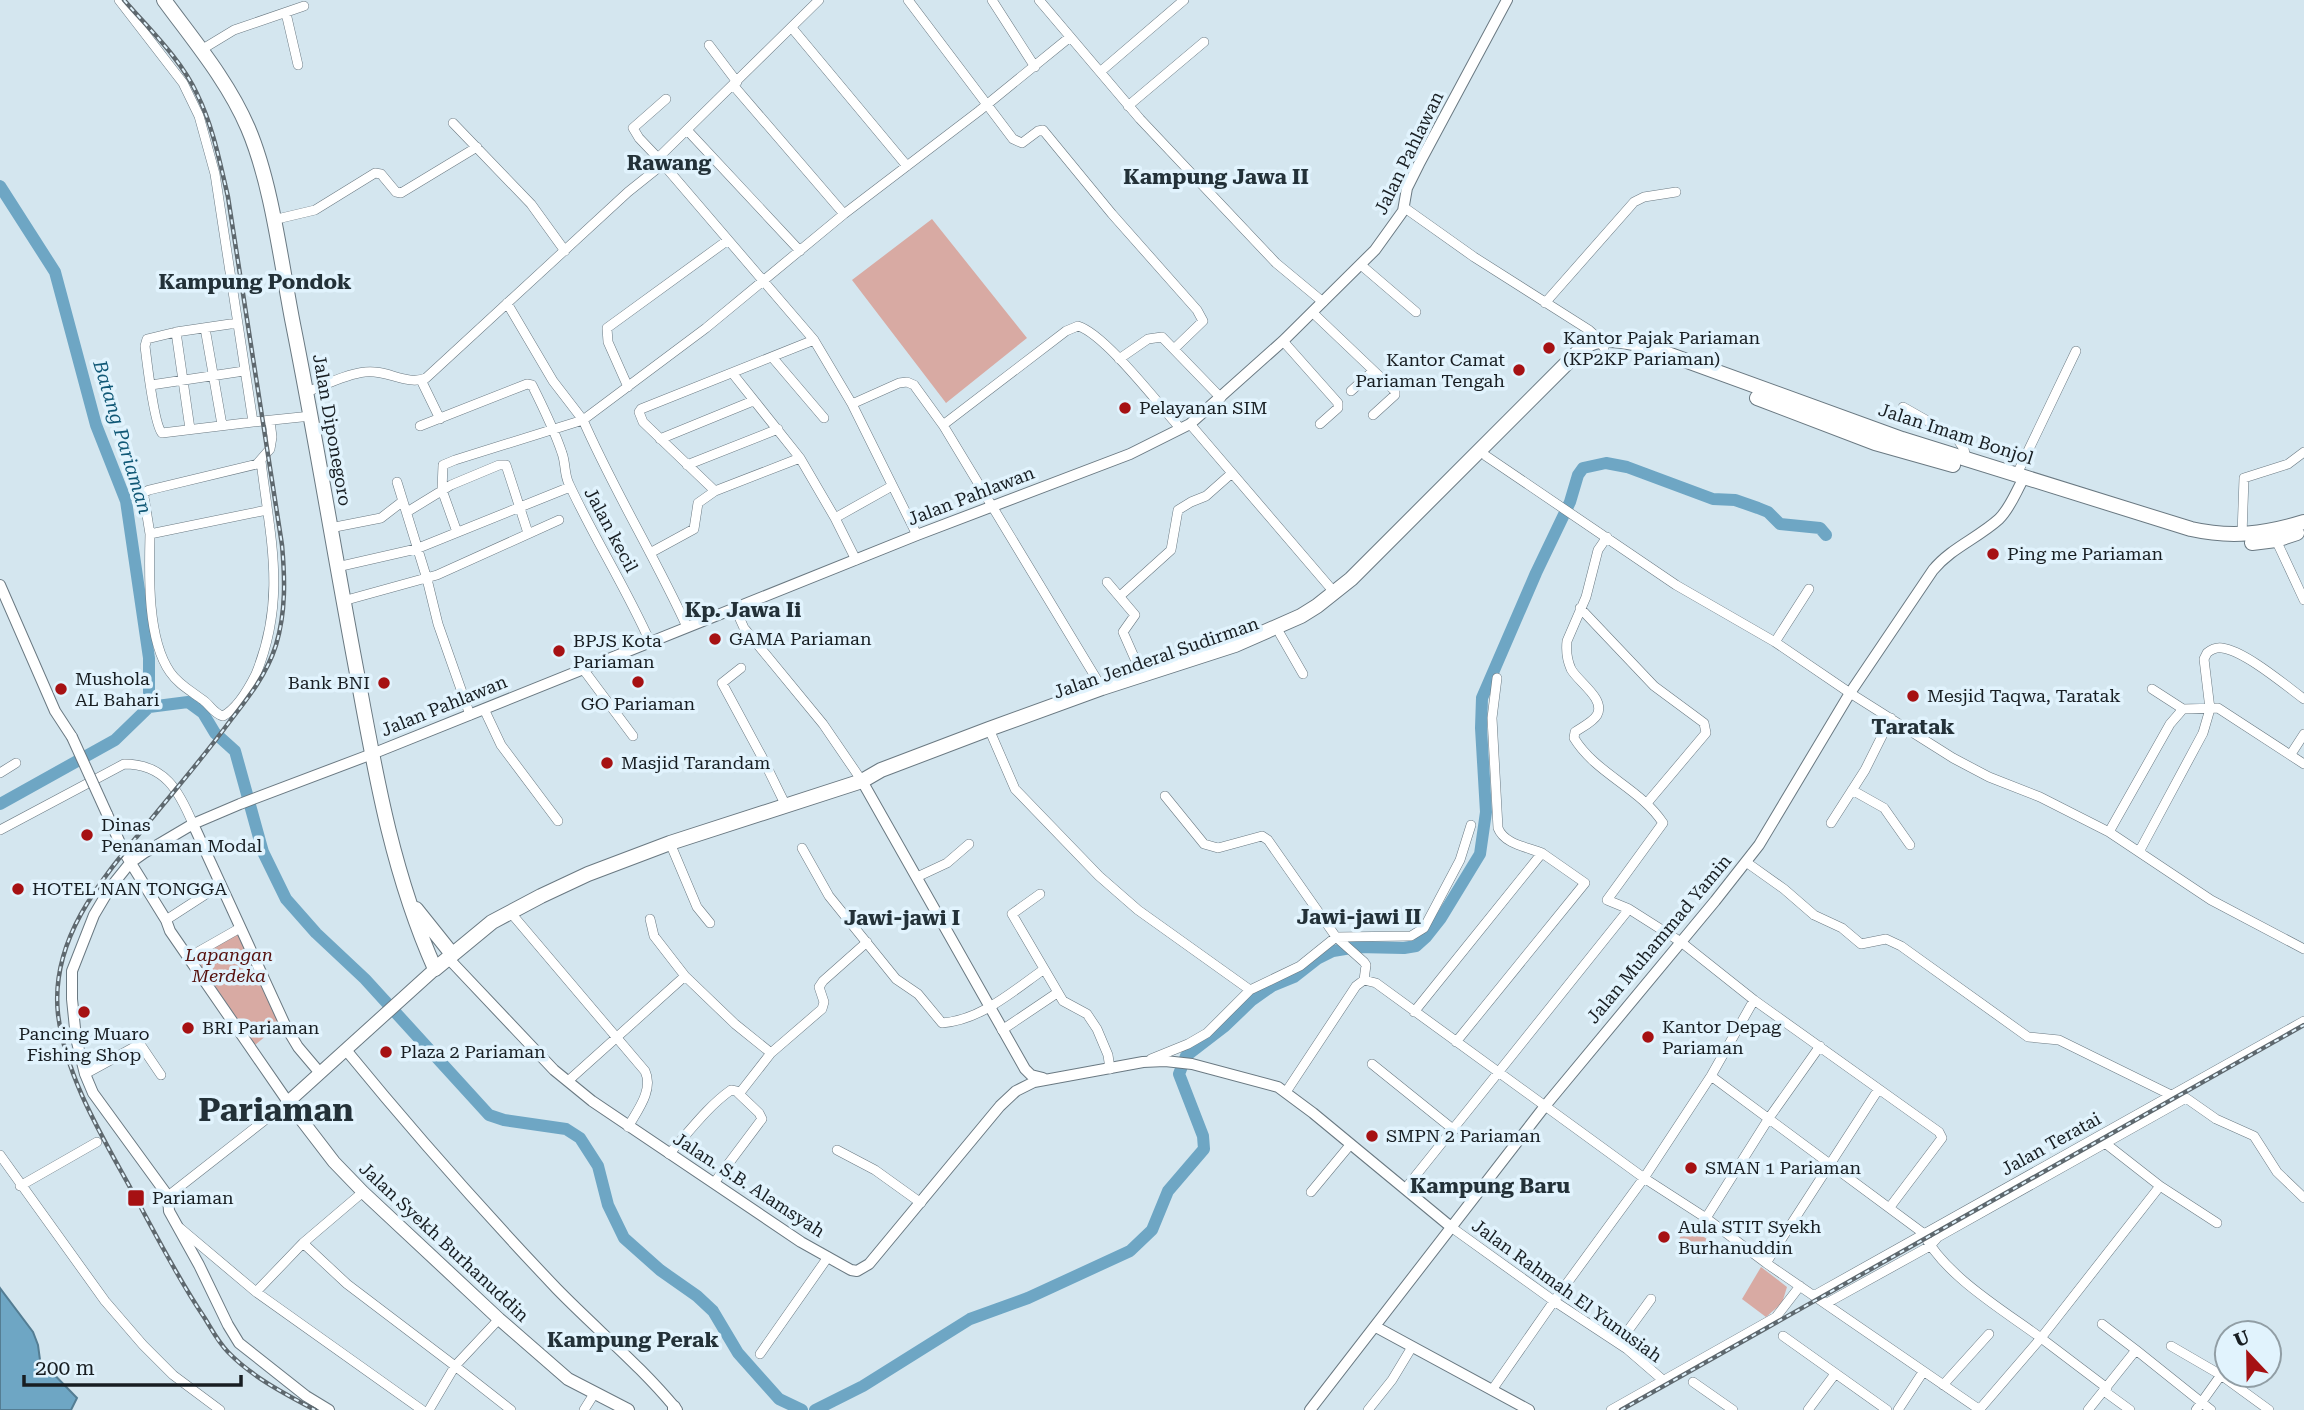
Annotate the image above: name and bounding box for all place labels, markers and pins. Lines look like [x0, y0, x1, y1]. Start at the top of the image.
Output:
place label: Kantor Pajak Pariaman (KP2KP Pariaman) [1563, 327, 1760, 369]
marker: Kantor Pajak Pariaman (KP2KP Pariaman) [1541, 340, 1557, 356]
place label: Kantor Camat Pariaman Tengah [1355, 349, 1505, 391]
marker: Kantor Camat Pariaman Tengah [1511, 362, 1527, 378]
place label: Pelayanan SIM [1139, 397, 1267, 418]
marker: Pelayanan SIM [1117, 400, 1133, 416]
place label: Ping me Pariaman [2007, 543, 2164, 564]
marker: Ping me Pariaman [1985, 546, 2001, 562]
place label: GAMA Pariaman [729, 628, 872, 649]
place label: BPJS Kota Pariaman [573, 630, 662, 672]
marker: GAMA Pariaman [707, 631, 723, 647]
marker: BPJS Kota Pariaman [551, 643, 567, 659]
place label: Mushola AL Bahari [75, 668, 160, 710]
place label: Bank BNI [288, 672, 370, 693]
marker: GO Pariaman [630, 674, 646, 690]
marker: Bank BNI [376, 675, 392, 691]
marker: Mushola AL Bahari [53, 681, 69, 697]
place label: Mesjid Taqwa, Taratak [1927, 685, 2121, 706]
marker: Mesjid Taqwa, Taratak [1905, 688, 1921, 704]
place label: GO Pariaman [581, 693, 696, 714]
place label: Masjid Tarandam [621, 752, 770, 773]
marker: Masjid Tarandam [599, 755, 615, 771]
place label: Dinas Penanaman Modal [101, 814, 262, 856]
marker: Dinas Penanaman Modal [79, 827, 95, 843]
place label: HOTEL NAN TONGGA [32, 878, 227, 899]
marker: HOTEL NAN TONGGA [10, 881, 26, 897]
marker: Pancing Muaro Fishing Shop [76, 1004, 92, 1020]
place label: Kantor Depag Pariaman [1662, 1016, 1782, 1058]
place label: BRI Pariaman [202, 1017, 320, 1038]
marker: BRI Pariaman [180, 1020, 196, 1036]
place label: Pancing Muaro Fishing Shop [19, 1023, 149, 1065]
marker: Kantor Depag Pariaman [1640, 1029, 1656, 1045]
place label: Plaza 2 Pariaman [400, 1041, 546, 1062]
marker: Plaza 2 Pariaman [378, 1044, 394, 1060]
place label: SMPN 2 Pariaman [1386, 1125, 1541, 1146]
marker: SMPN 2 Pariaman [1364, 1128, 1380, 1144]
place label: SMAN 1 Pariaman [1705, 1157, 1861, 1178]
marker: SMAN 1 Pariaman [1683, 1160, 1699, 1176]
place label: Pariaman [152, 1187, 234, 1208]
marker: Pariaman [126, 1188, 146, 1208]
place label: Aula STIT Syekh Burhanuddin [1678, 1216, 1822, 1258]
marker: Aula STIT Syekh Burhanuddin [1656, 1229, 1672, 1245]

